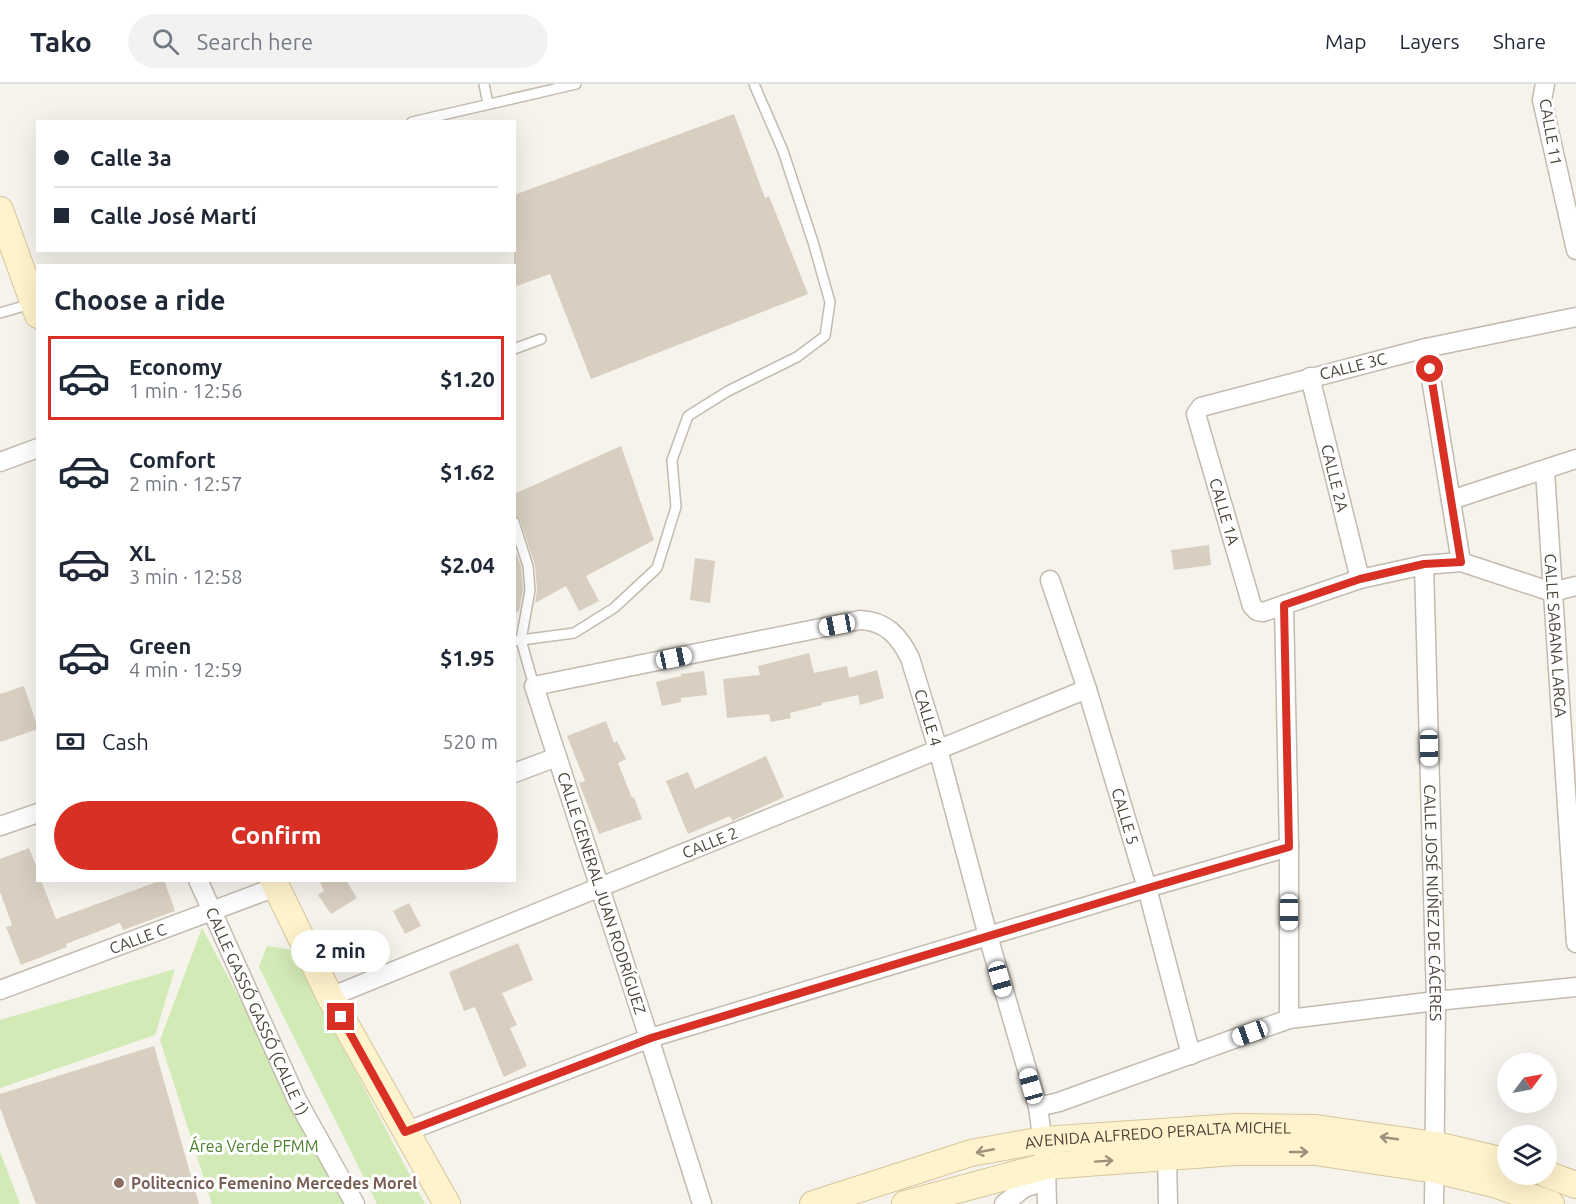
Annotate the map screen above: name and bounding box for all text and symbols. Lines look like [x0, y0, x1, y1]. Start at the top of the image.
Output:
search box [128, 14, 548, 68]
icon: search [149, 25, 182, 58]
text: Tako [30, 26, 92, 57]
text: Search here [197, 29, 313, 54]
text: Map [1325, 29, 1366, 53]
text: Layers [1399, 29, 1460, 53]
text: Share [1493, 29, 1546, 53]
street label: CALLE 11 [1536, 97, 1566, 167]
text: Calle 3a [90, 145, 172, 170]
text: Calle José Martí [90, 203, 257, 228]
text: Choose a ride [54, 285, 226, 315]
street label: CALLE 3C [1318, 349, 1389, 383]
icon: car [57, 351, 111, 405]
text: Economy [129, 354, 222, 379]
route start [1416, 355, 1443, 382]
text: $1.20 [440, 366, 495, 391]
text: 1 min · 12:56 [129, 379, 243, 402]
street label: CALLE 2A [1318, 442, 1352, 514]
icon: car [57, 444, 111, 498]
text: Comfort [129, 447, 216, 472]
text: $1.62 [440, 459, 495, 484]
text: 2 min · 12:57 [129, 472, 243, 495]
street label: CALLE 1A [1206, 476, 1243, 548]
icon: car [57, 537, 111, 591]
text: XL [129, 540, 156, 565]
text: $2.04 [440, 552, 495, 577]
street label: CALLE SABANA LARGA [1541, 553, 1570, 719]
text: 3 min · 12:58 [129, 565, 243, 588]
car [818, 613, 856, 637]
icon: car [57, 630, 111, 684]
text: Green [129, 633, 191, 658]
text: $1.95 [440, 645, 495, 670]
car [655, 645, 693, 671]
text: 4 min · 12:59 [129, 658, 243, 681]
street label: CALLE 4 [911, 687, 946, 748]
icon: cash [54, 725, 87, 758]
text: Cash [102, 729, 149, 754]
text: 520 m [442, 730, 498, 753]
car [1420, 730, 1438, 766]
street label: CALLE GENERAL JUAN RODRÍGUEZ [554, 769, 652, 1016]
street label: CALLE JOSÉ NÚÑEZ DE CÁCERES [1421, 784, 1446, 1021]
street label: CALLE 5 [1108, 786, 1142, 847]
button: Confirm [54, 801, 498, 870]
street label: CALLE 2 [679, 823, 740, 862]
car [1280, 894, 1298, 930]
street label: CALLE GASSÓ GASSÓ (CALLE 1) [202, 904, 313, 1119]
street label: CALLE C [107, 920, 169, 957]
callout: 2 min [292, 930, 391, 972]
text: 2 min [315, 939, 366, 962]
car [986, 959, 1014, 999]
route end [327, 1003, 354, 1030]
car [1230, 1018, 1270, 1048]
north arrow [1497, 1053, 1557, 1113]
map controls [1497, 1053, 1557, 1185]
car [1017, 1066, 1045, 1106]
street label: AVENIDA ALFREDO PERALTA MICHEL [1023, 1118, 1291, 1152]
button: layers [1497, 1125, 1557, 1185]
one-way arrow [1379, 1132, 1399, 1143]
park label: Área Verde PFMM [189, 1135, 319, 1155]
one-way arrow [976, 1146, 996, 1157]
one-way arrow [1289, 1146, 1309, 1158]
one-way arrow [1094, 1156, 1114, 1167]
place label: Politecnico Femenino Mercedes Morel [131, 1174, 417, 1192]
marker: Politecnico Femenino Mercedes Morel [112, 1176, 126, 1190]

